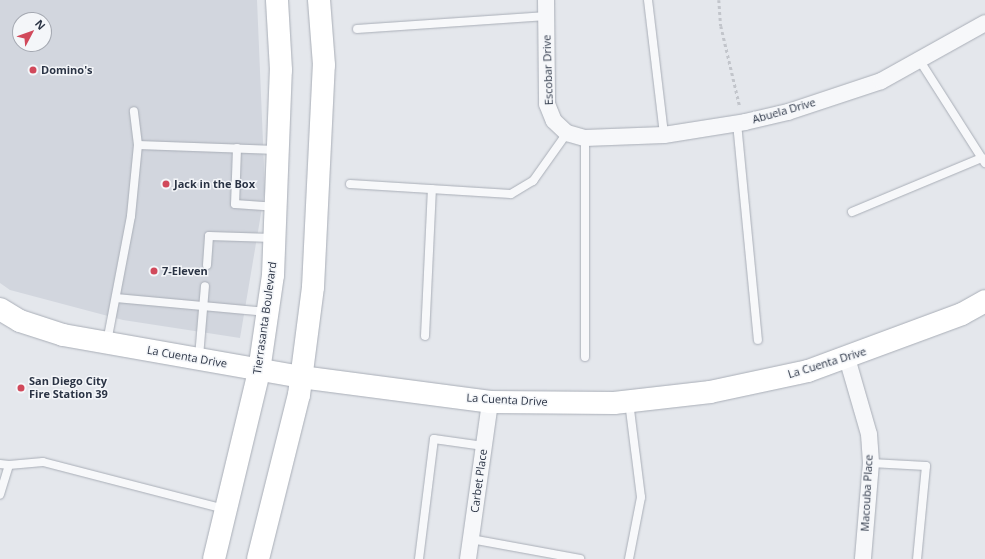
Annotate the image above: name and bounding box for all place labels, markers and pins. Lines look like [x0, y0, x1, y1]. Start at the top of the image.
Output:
place label: Domino's [41, 63, 93, 77]
marker: Domino's [28, 65, 38, 75]
place label: Jack in the Box [174, 177, 255, 191]
marker: Jack in the Box [161, 179, 171, 189]
place label: 7-Eleven [162, 264, 208, 278]
marker: 7-Eleven [149, 266, 159, 276]
place label: San Diego City Fire Station 39 [29, 375, 108, 401]
marker: San Diego City Fire Station 39 [16, 383, 26, 393]

